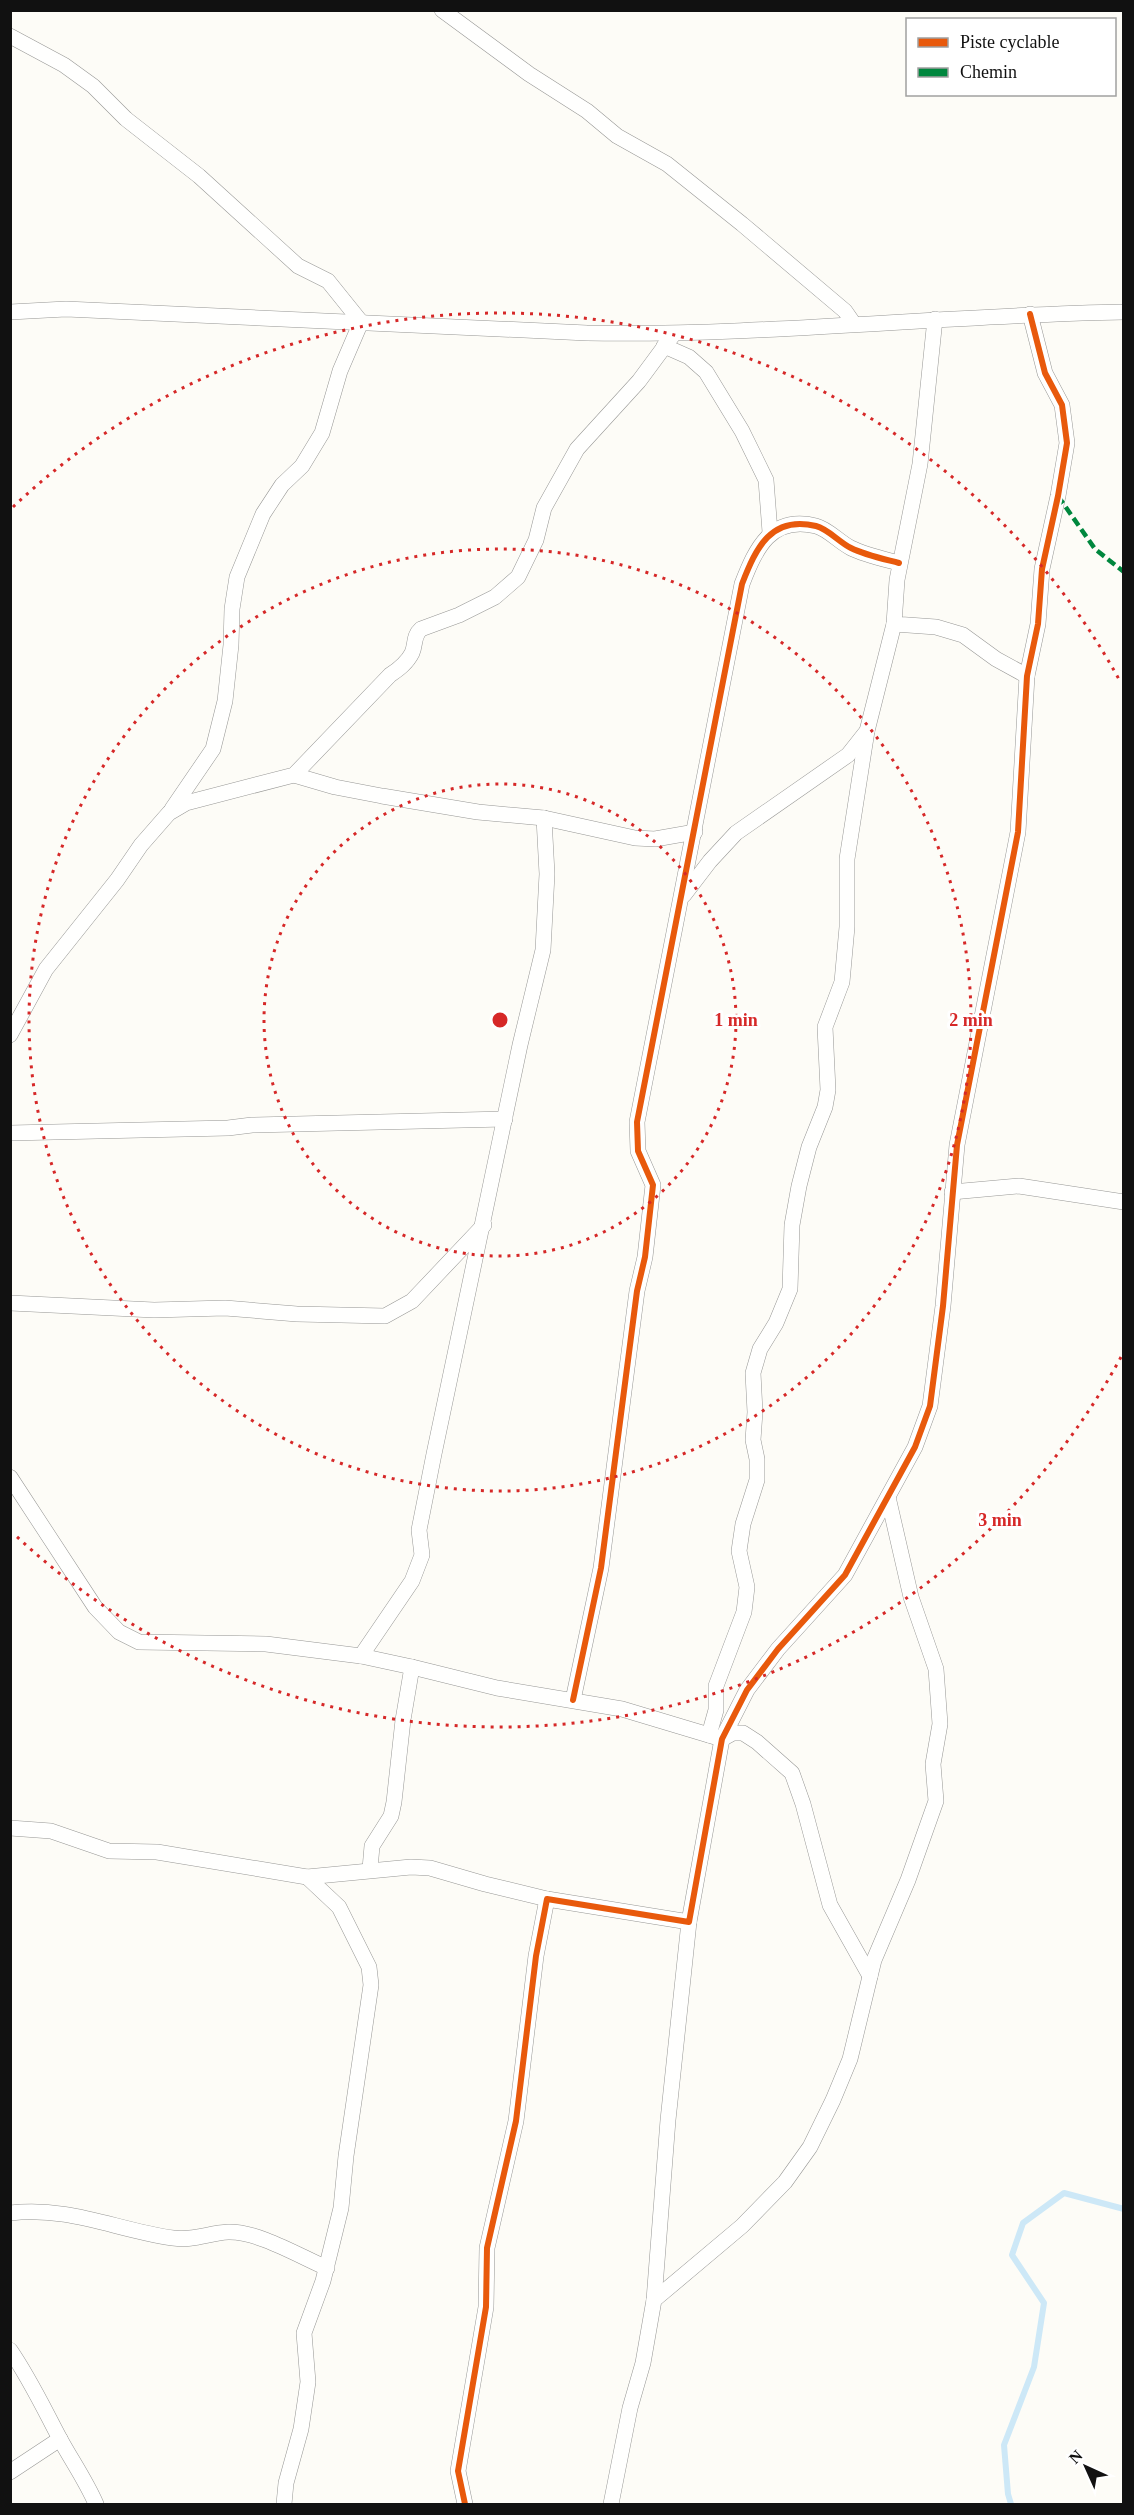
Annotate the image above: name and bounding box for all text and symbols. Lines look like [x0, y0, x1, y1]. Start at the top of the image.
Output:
legend [906, 18, 1116, 96]
text: Piste cyclable [960, 32, 1059, 52]
text: Chemin [960, 62, 1017, 82]
centre of rings [490, 1010, 510, 1030]
text: 1 min [714, 1010, 758, 1030]
text: 2 min [949, 1010, 993, 1030]
text: 3 min [978, 1510, 1022, 1530]
north arrow [1056, 2437, 1116, 2497]
text: N [1066, 2446, 1086, 2467]

